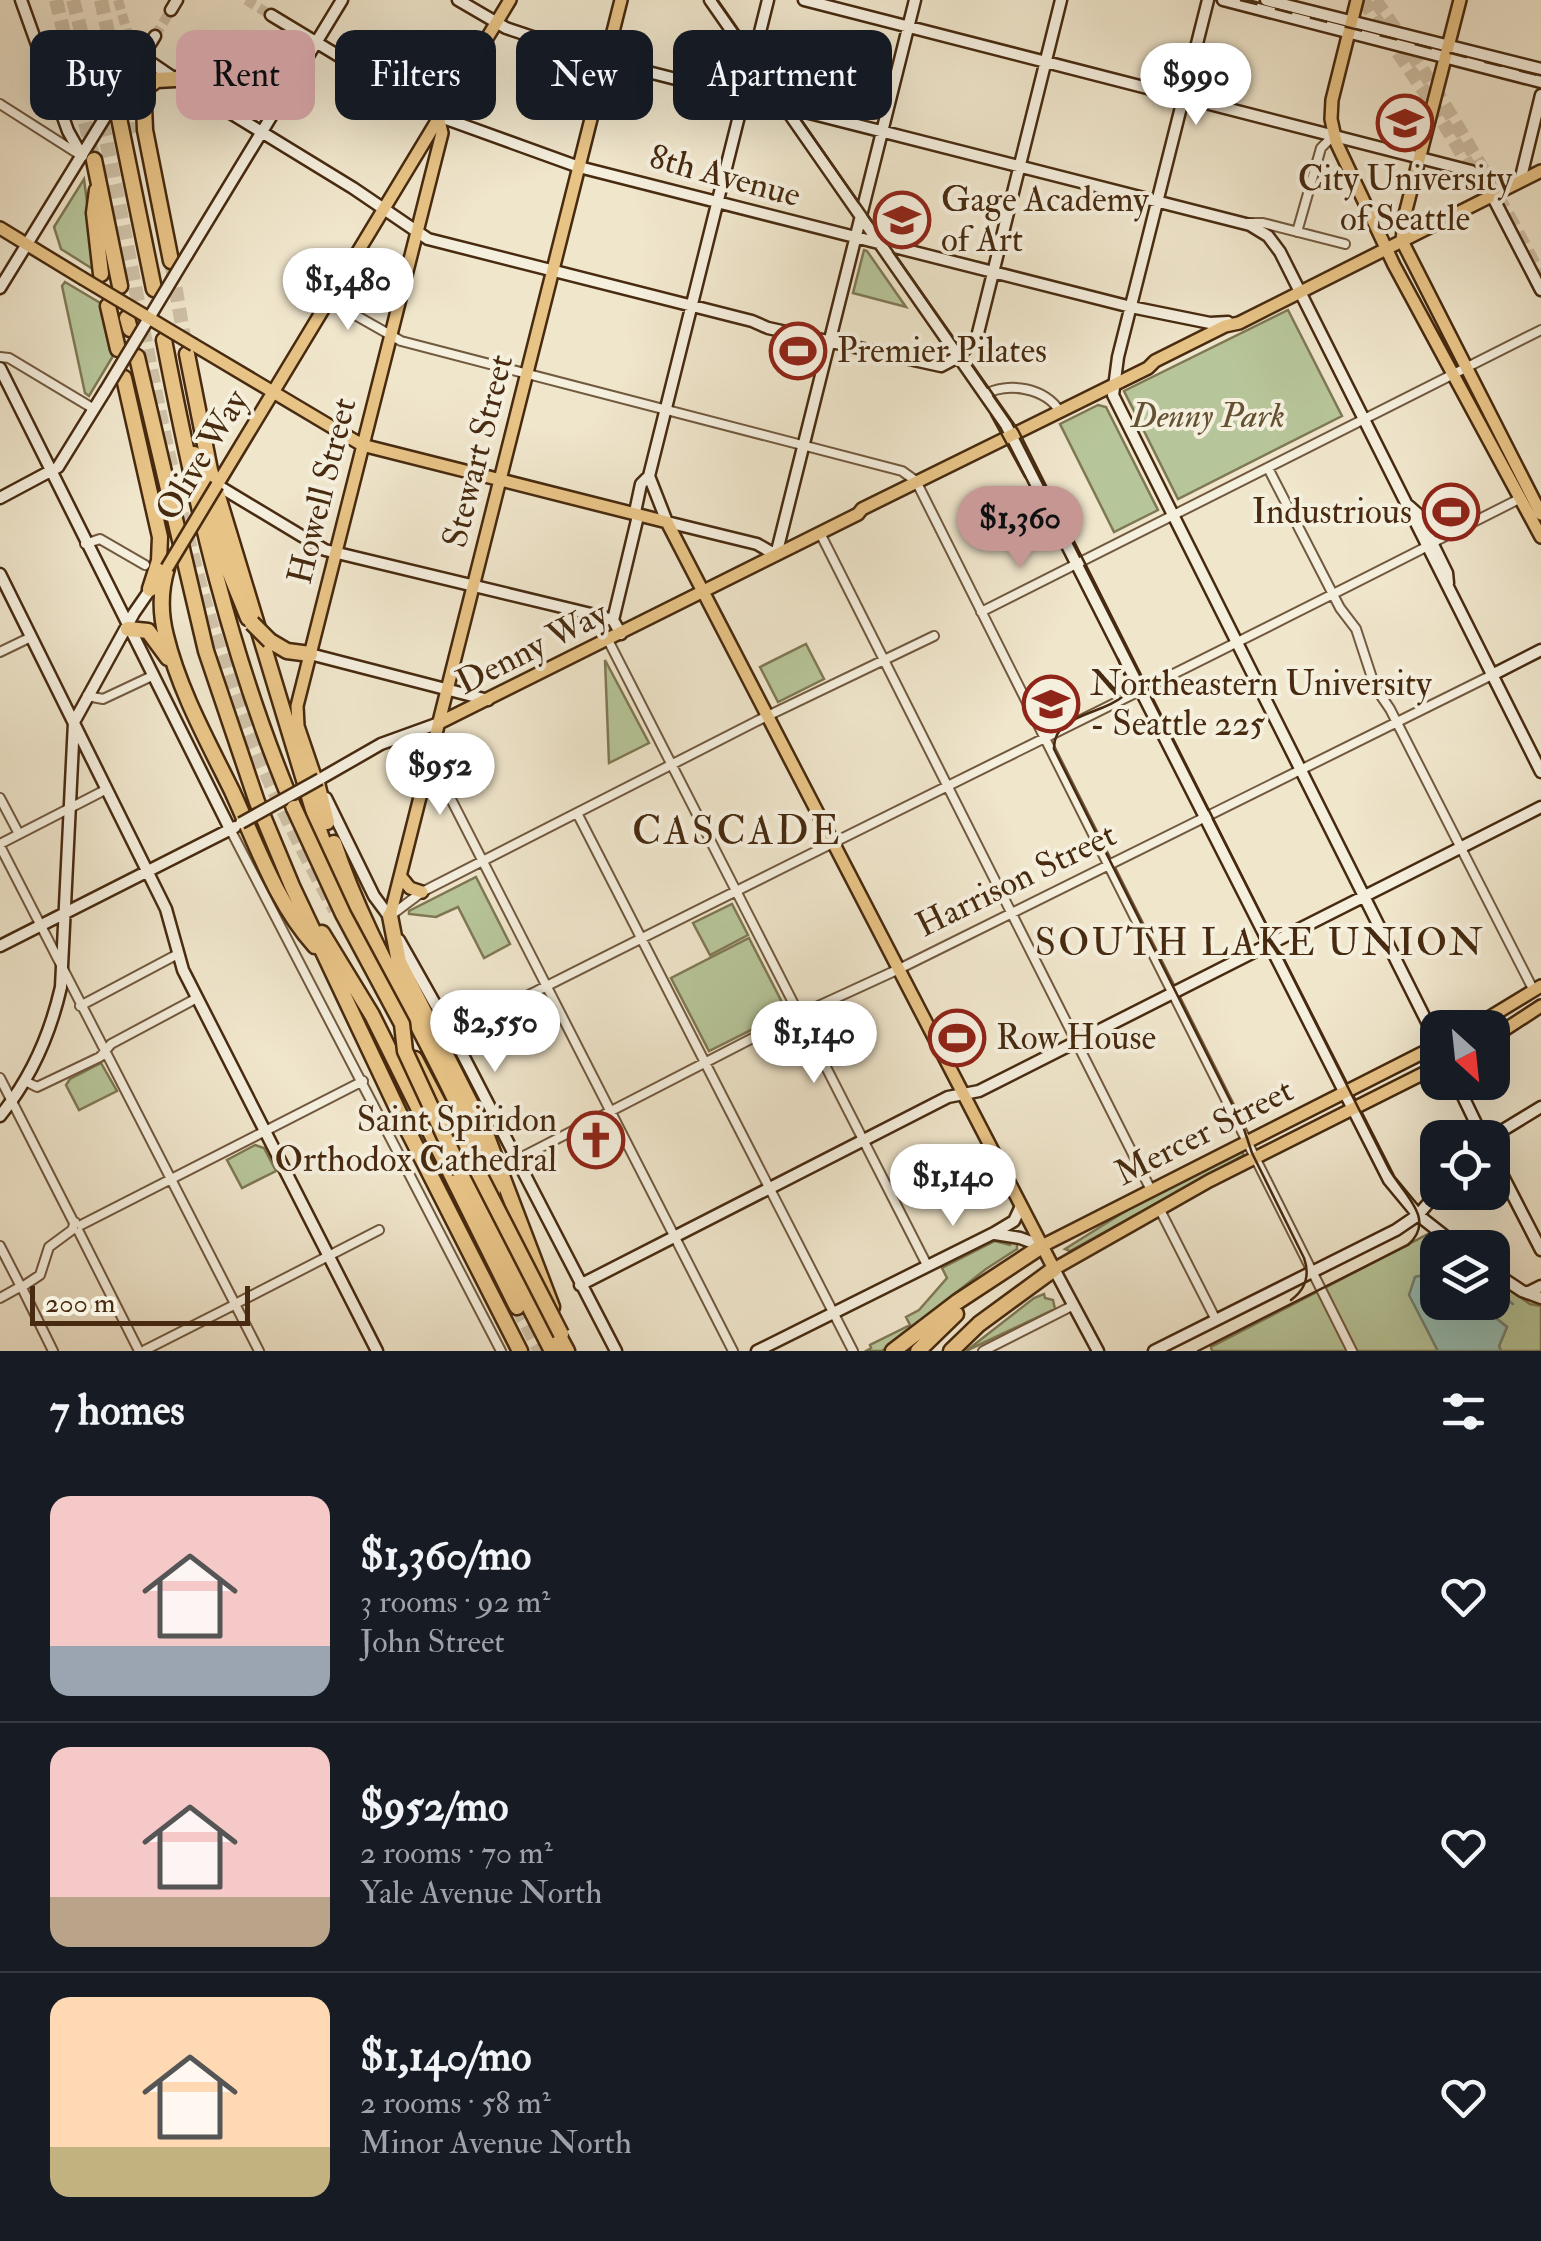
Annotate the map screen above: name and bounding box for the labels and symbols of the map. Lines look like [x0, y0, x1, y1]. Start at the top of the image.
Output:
pin: $990 [1137, 43, 1255, 128]
school or university icon: City University of Seattle [1375, 93, 1435, 153]
street label: 8th Avenue [645, 135, 805, 217]
place label: City University of Seattle [1298, 157, 1513, 241]
place label: Gage Academy of Art [941, 178, 1149, 262]
school or university icon: Gage Academy of Art [872, 190, 932, 250]
pin: $1,480 [267, 248, 429, 333]
sports icon: Premier Pilates [768, 321, 828, 381]
place label: Premier Pilates [837, 329, 1047, 373]
street label: Stewart Street [433, 350, 523, 552]
street label: Olive Way [146, 381, 259, 529]
street label: Howell Street [278, 393, 366, 589]
park label: Denny Park [1129, 394, 1285, 438]
sports icon: Industrious [1421, 482, 1481, 542]
pin: $1,360 [939, 486, 1101, 571]
place label: Industrious [1252, 490, 1412, 534]
street label: Denny Way [449, 591, 615, 705]
place label: Northeastern University - Seattle 225 [1090, 662, 1432, 746]
school or university icon: Northeastern University - Seattle 225 [1021, 674, 1081, 734]
pin: $952 [381, 733, 499, 818]
district label: CASCADE [632, 806, 842, 857]
street label: Harrison Street [909, 813, 1123, 947]
district label: SOUTH LAKE UNION [1035, 919, 1485, 967]
pin: $2,550 [414, 990, 576, 1075]
pin: $1,140 [733, 1001, 895, 1086]
sports icon: Row House [927, 1008, 987, 1068]
north arrow [1420, 1010, 1510, 1100]
place label: Row House [996, 1016, 1156, 1060]
street label: Mercer Street [1107, 1068, 1301, 1196]
place label: Saint Spiridon Orthodox Cathedral [274, 1098, 557, 1182]
church icon: Saint Spiridon Orthodox Cathedral [566, 1110, 626, 1170]
pin: $1,140 [872, 1144, 1034, 1229]
scale bar [30, 1281, 250, 1326]

